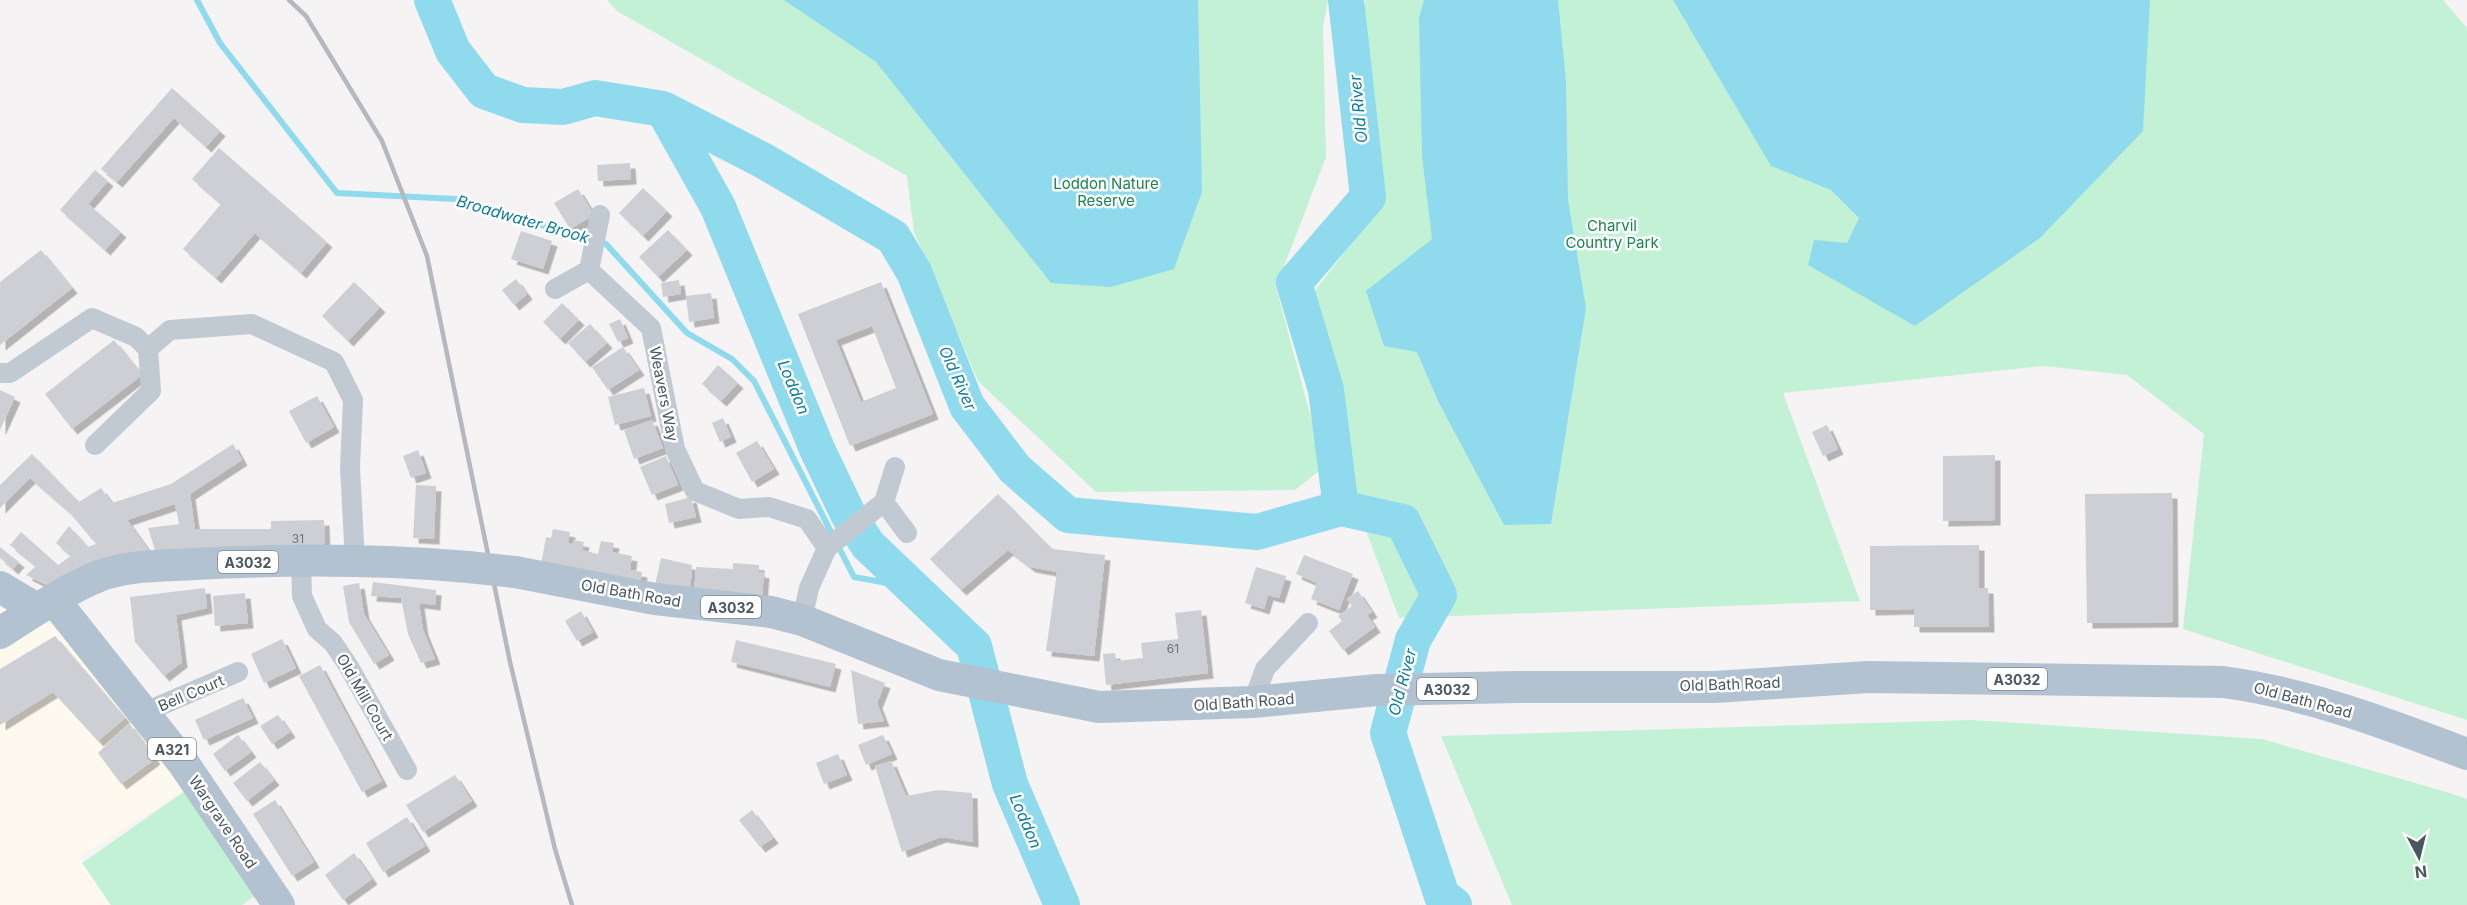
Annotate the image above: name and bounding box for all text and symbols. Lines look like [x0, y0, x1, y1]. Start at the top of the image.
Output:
water label: Old River [1344, 73, 1372, 144]
park label: Loddon Nature Reserve [1053, 174, 1159, 210]
water label: Broadwater Brook [454, 190, 592, 248]
park label: Charvil Country Park [1565, 216, 1659, 252]
water label: Old River [935, 343, 981, 414]
street label: Weavers Way [645, 345, 683, 444]
water label: Loddon [774, 357, 814, 417]
house number: 31 [292, 531, 304, 546]
road number: A3032 [218, 551, 278, 573]
street label: Old Bath Road [580, 575, 682, 611]
road number: A3032 [701, 596, 761, 618]
house number: 61 [1167, 641, 1179, 656]
water label: Old River [1383, 645, 1421, 718]
street label: Old Mill Court [333, 650, 397, 744]
road number: A3032 [1987, 668, 2047, 690]
street label: Bell Court [155, 671, 227, 715]
street label: Old Bath Road [1679, 673, 1781, 695]
road number: A3032 [1417, 678, 1477, 700]
street label: Old Bath Road [2252, 678, 2354, 722]
street label: Old Bath Road [1193, 689, 1295, 715]
road number: A321 [148, 738, 196, 760]
street label: Wargrave Road [185, 772, 261, 872]
water label: Loddon [1006, 791, 1046, 851]
north arrow [2389, 827, 2449, 887]
text: N [2414, 861, 2428, 883]

